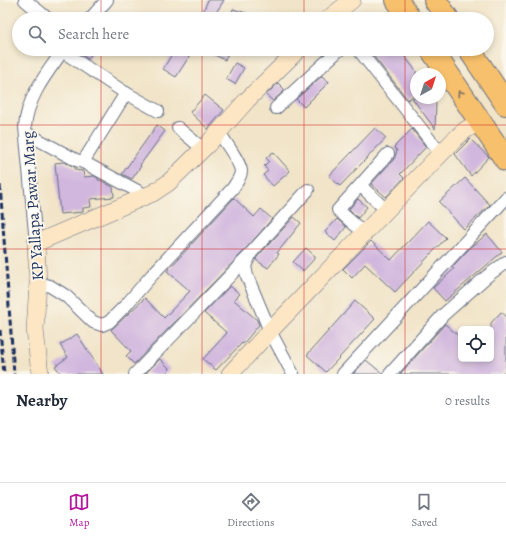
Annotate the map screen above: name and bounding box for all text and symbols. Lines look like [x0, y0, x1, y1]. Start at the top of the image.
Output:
search box [12, 12, 494, 56]
icon: search [26, 23, 48, 45]
text: Search here [58, 24, 129, 44]
north arrow [410, 68, 446, 104]
one-way arrow [458, 90, 465, 97]
street label: KP Yallapa Pawar Marg [17, 130, 49, 281]
map controls [458, 326, 494, 362]
button: locate [458, 326, 494, 362]
text: Nearby [16, 389, 67, 412]
text: 0 results [445, 392, 490, 409]
tab: Map [68, 491, 90, 530]
tab: Directions [227, 491, 275, 530]
tab: Saved [411, 491, 438, 530]

